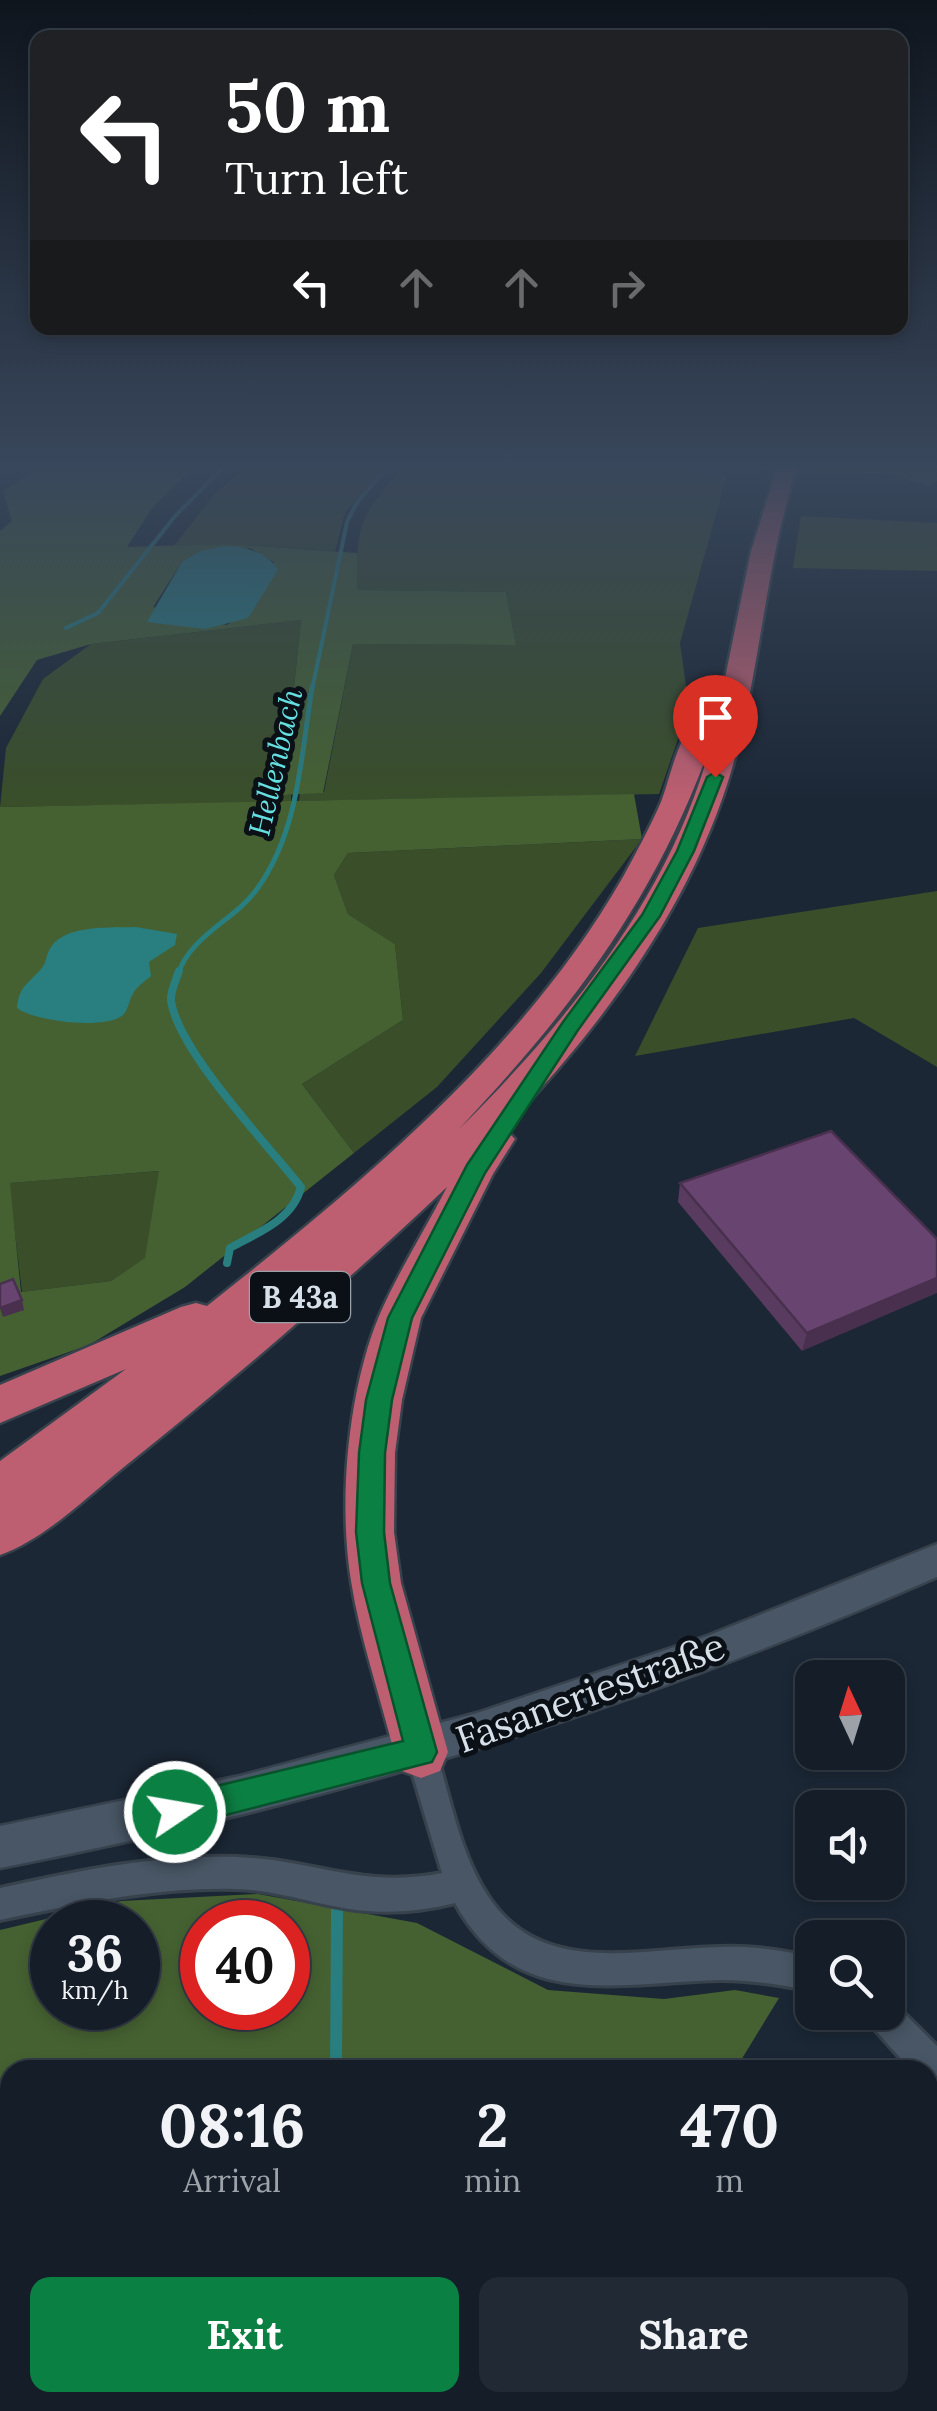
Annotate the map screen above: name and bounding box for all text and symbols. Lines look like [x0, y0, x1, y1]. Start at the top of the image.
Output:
text: 50 m [225, 62, 390, 151]
icon: left [60, 70, 190, 200]
text: Turn left [225, 149, 408, 206]
icon: left [284, 260, 339, 315]
icon: ahead [389, 260, 444, 315]
icon: ahead [494, 260, 549, 315]
icon: right [599, 260, 654, 315]
pin [673, 675, 758, 778]
water label: Hellenbach [240, 685, 310, 839]
icon: arrive [688, 690, 743, 745]
road number: B 43a [250, 1272, 350, 1322]
street label: Fasaneriestraße [449, 1621, 731, 1763]
north arrow [795, 1660, 905, 1770]
map controls [795, 1660, 905, 2030]
position arrow [123, 1760, 227, 1864]
button: sound [795, 1790, 905, 1900]
speed limit sign: 40 [180, 1900, 310, 2030]
button: search [795, 1920, 905, 2030]
text: 36 [67, 1921, 123, 1985]
text: km/h [61, 1974, 129, 2006]
text: 08:16 [159, 2087, 305, 2163]
text: 2 [477, 2087, 509, 2163]
text: 470 [680, 2087, 779, 2163]
text: Arrival [183, 2160, 281, 2201]
text: min [464, 2160, 521, 2201]
text: m [715, 2160, 744, 2201]
button: Exit [30, 2277, 459, 2392]
button: Share [479, 2277, 908, 2392]

